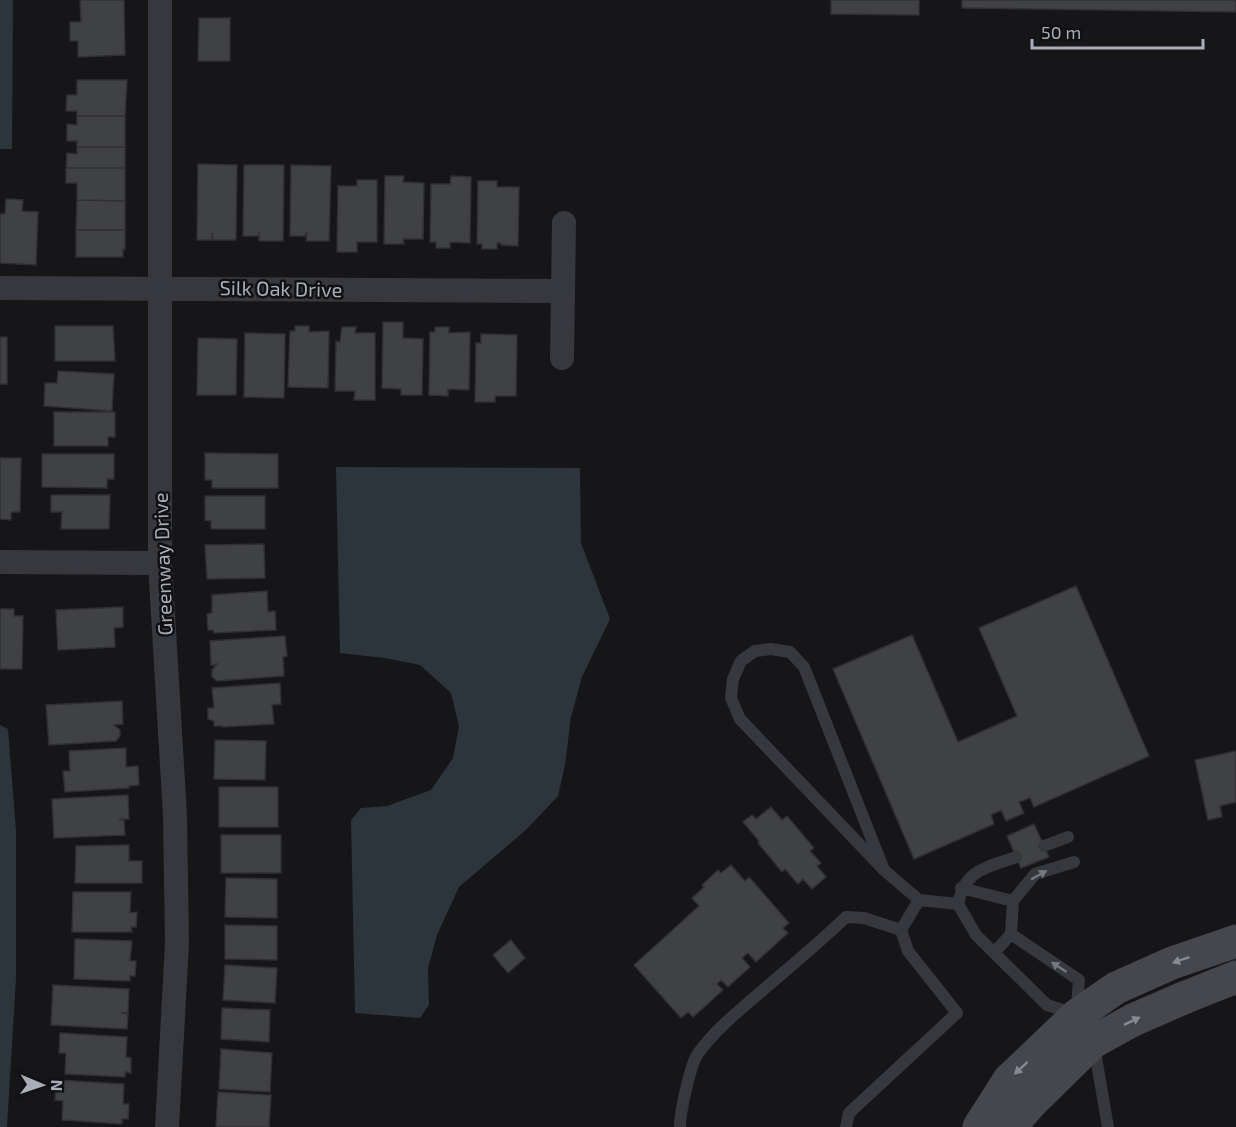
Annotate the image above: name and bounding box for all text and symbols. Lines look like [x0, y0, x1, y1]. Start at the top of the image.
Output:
scale bar [1032, 12, 1203, 50]
text: 50 m [1041, 21, 1081, 43]
street label: Silk Oak Drive [219, 275, 343, 301]
street label: Greenway Drive [148, 492, 176, 636]
one-way arrow [1031, 870, 1048, 880]
one-way arrow [1172, 956, 1190, 966]
one-way arrow [1051, 962, 1067, 973]
one-way arrow [1124, 1016, 1141, 1026]
north arrow [12, 1055, 72, 1115]
one-way arrow [1014, 1061, 1029, 1074]
text: N [48, 1079, 67, 1092]

